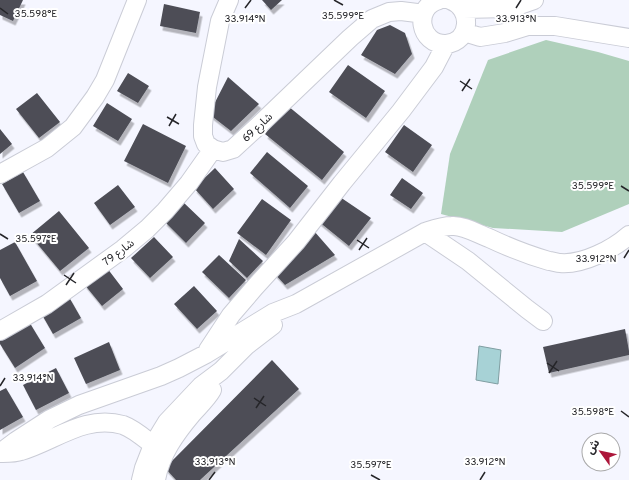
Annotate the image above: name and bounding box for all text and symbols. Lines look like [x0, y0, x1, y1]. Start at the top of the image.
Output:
text: 35.598°E [15, 8, 57, 21]
text: 35.599°E [322, 10, 364, 23]
text: 33.914°N [224, 13, 266, 26]
text: 33.913°N [495, 13, 537, 26]
street label: شارع 69 [239, 110, 276, 145]
text: 35.599°E [572, 180, 614, 193]
text: 35.597°E [15, 233, 57, 246]
street label: شارع 79 [100, 236, 138, 269]
text: 33.912°N [575, 253, 617, 266]
text: 33.914°N [12, 372, 54, 385]
text: 35.598°E [572, 406, 614, 419]
north arrow [581, 432, 621, 472]
text: ش [583, 437, 603, 457]
text: 33.913°N [194, 456, 236, 469]
text: 33.912°N [464, 456, 506, 469]
text: 35.597°E [350, 459, 392, 472]

